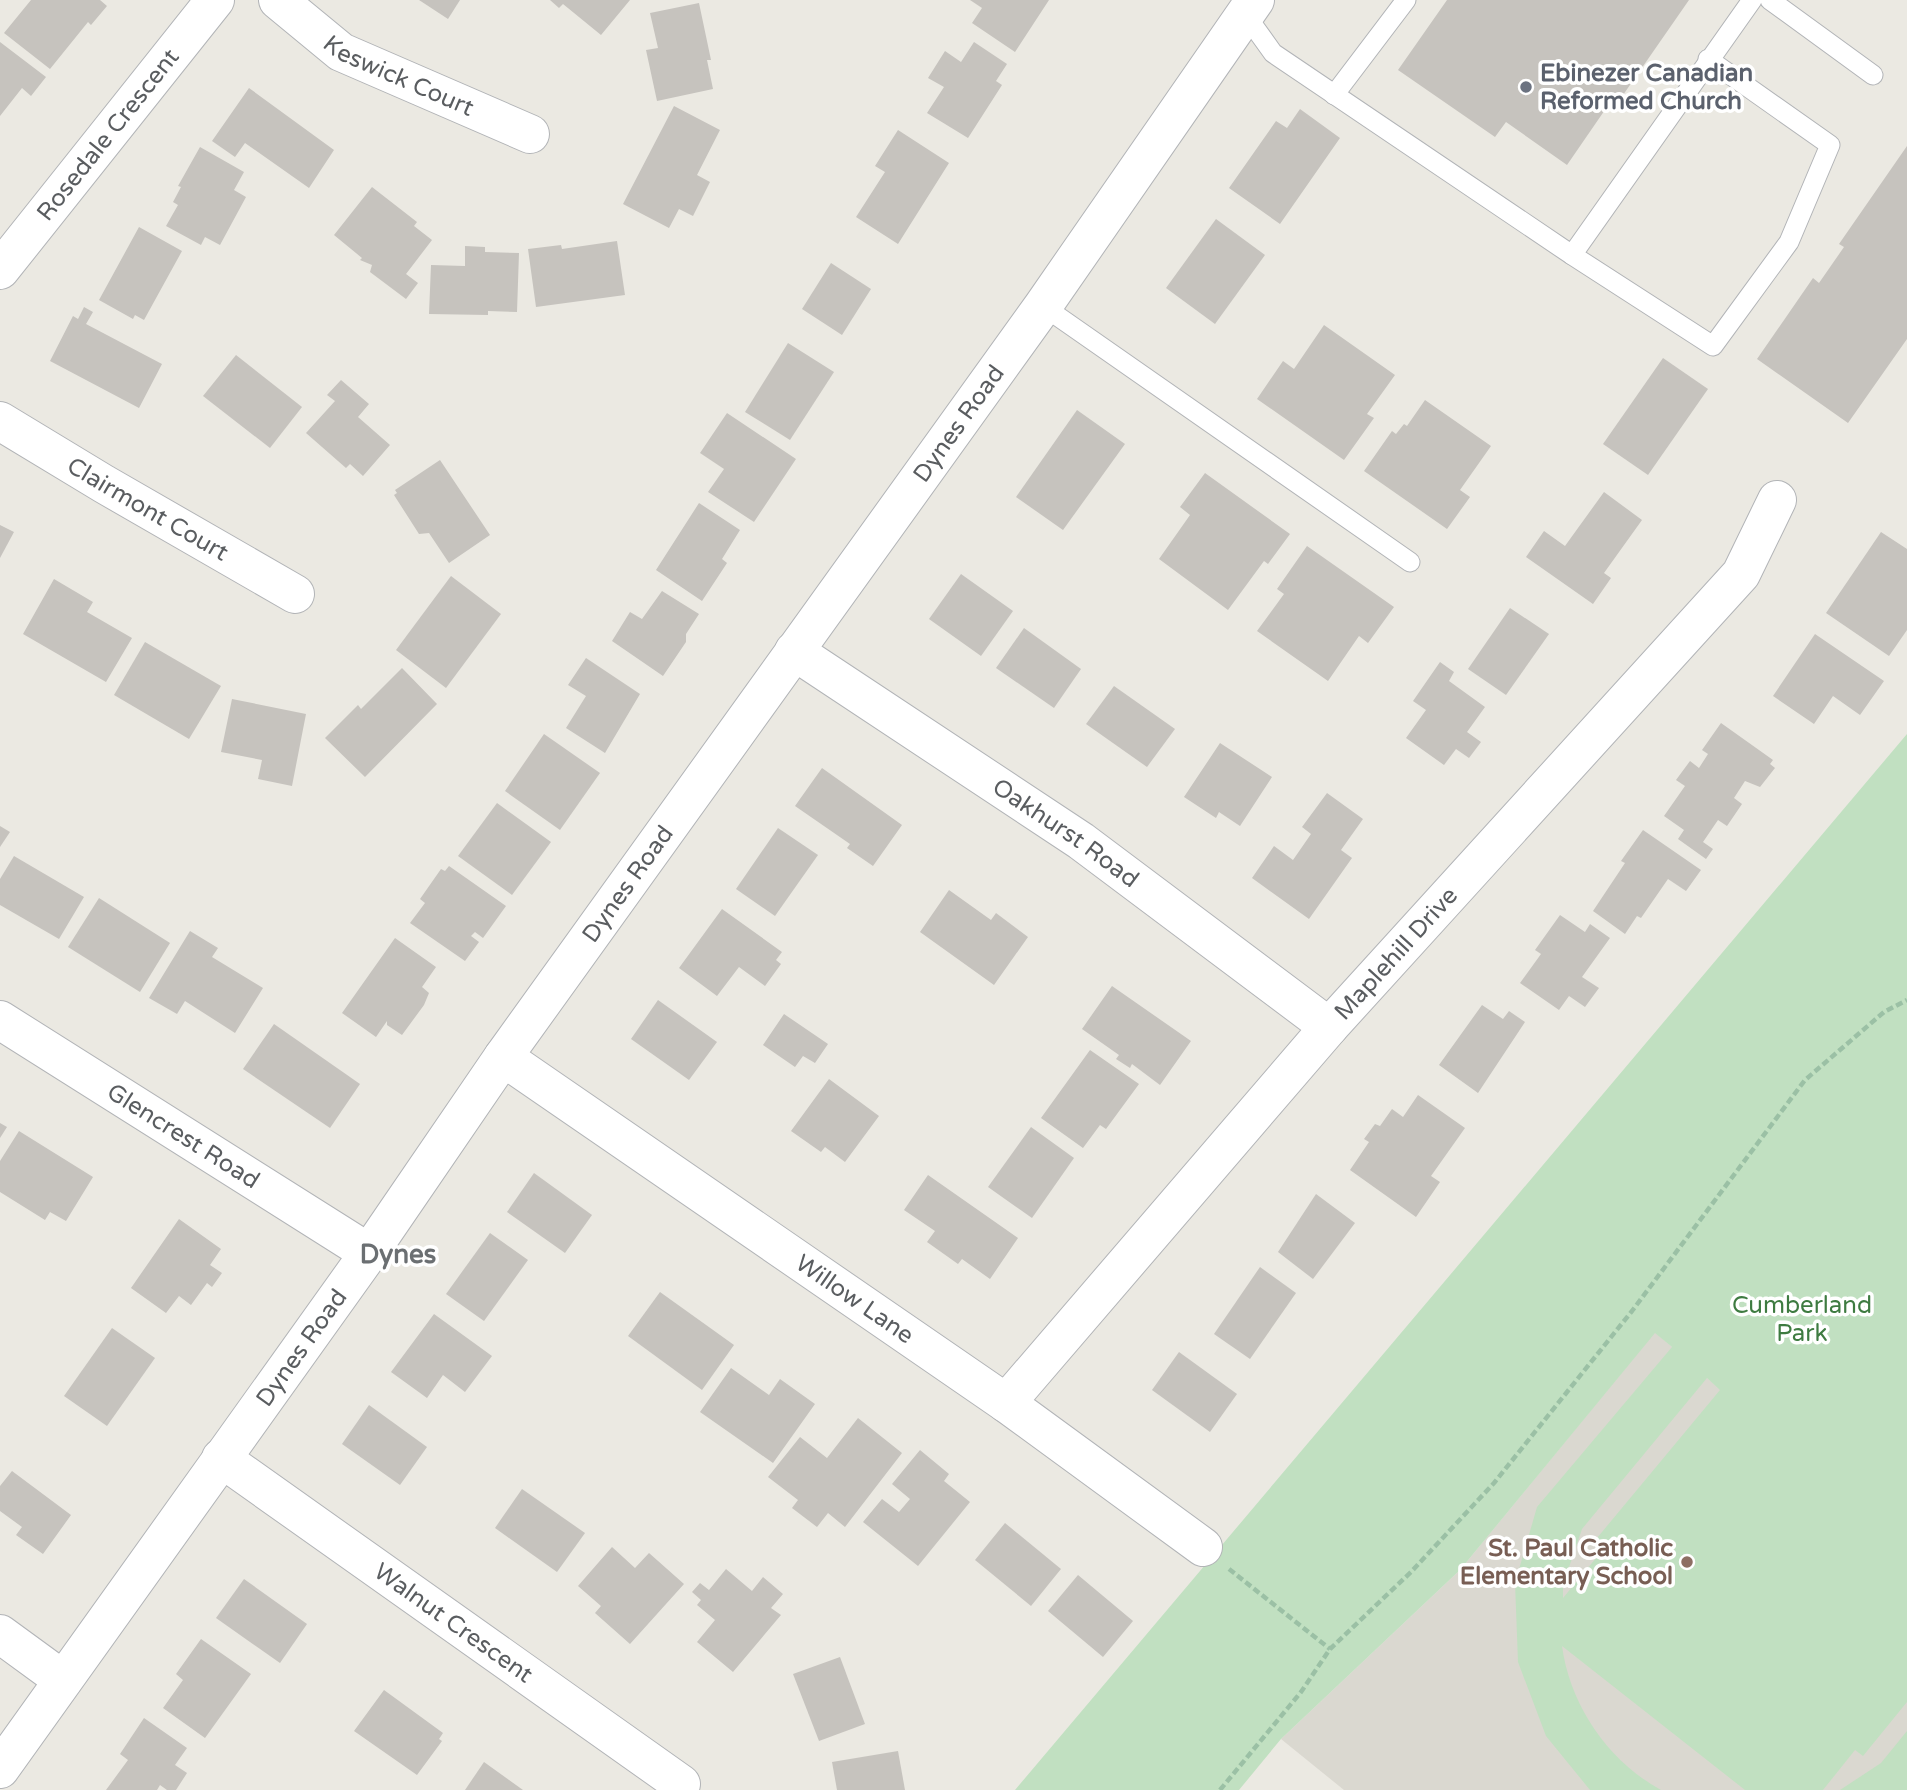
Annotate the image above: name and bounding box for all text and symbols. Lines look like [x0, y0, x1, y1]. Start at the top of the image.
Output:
street label: Keswick Court [317, 29, 478, 123]
street label: Rosedale Crescent [31, 43, 185, 227]
place label: Ebinezer Canadian Reformed Church [1540, 59, 1753, 116]
marker: Ebinezer Canadian Reformed Church [1518, 79, 1534, 95]
street label: Dynes Road [907, 360, 1011, 488]
street label: Clairmont Court [62, 451, 233, 567]
street label: Oakhurst Road [987, 773, 1144, 894]
street label: Dynes Road [576, 820, 680, 948]
street label: Maplehill Drive [1328, 881, 1464, 1026]
street label: Glencrest Road [102, 1077, 265, 1195]
district label: Dynes [360, 1239, 436, 1270]
street label: Willow Lane [790, 1249, 919, 1350]
street label: Dynes Road [250, 1284, 353, 1412]
park label: Cumberland Park [1732, 1291, 1872, 1348]
place label: St. Paul Catholic Elementary School [1460, 1534, 1673, 1591]
marker: St. Paul Catholic Elementary School [1679, 1554, 1695, 1570]
street label: Walnut Crescent [368, 1557, 538, 1689]

